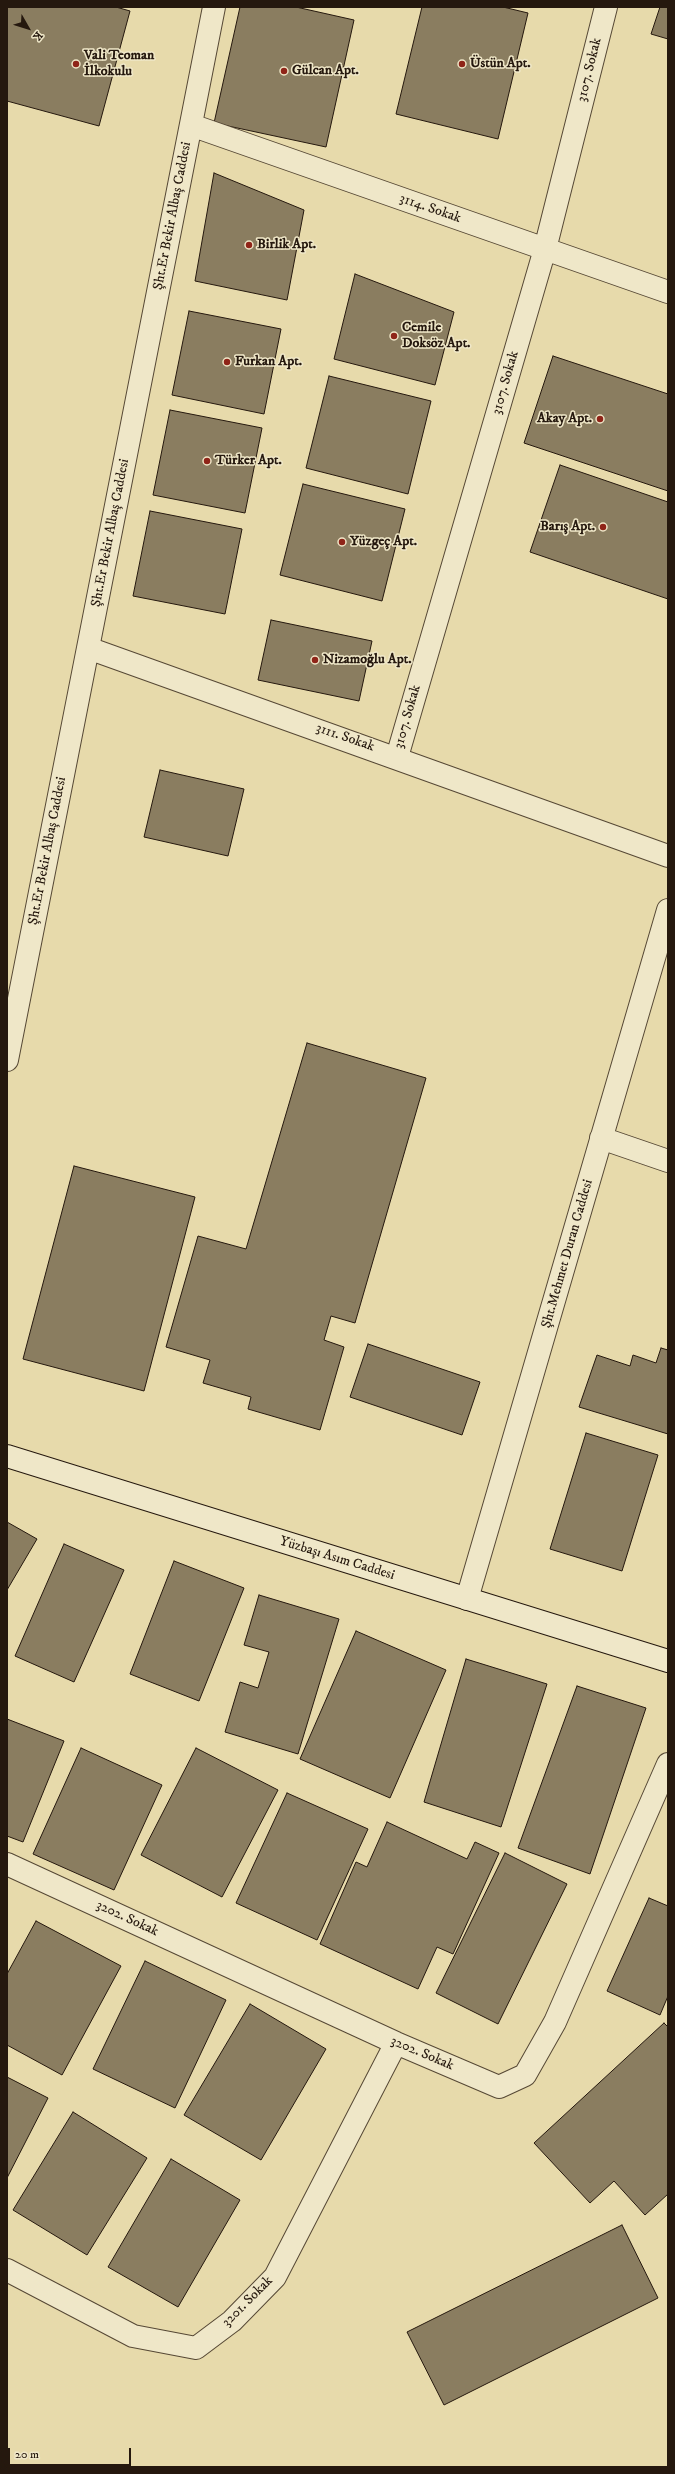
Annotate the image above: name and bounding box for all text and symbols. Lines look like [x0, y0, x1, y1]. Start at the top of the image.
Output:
north arrow [8, 8, 48, 48]
text: K [29, 28, 45, 43]
street label: 3107. Sokak [574, 36, 606, 104]
place label: Vali Teoman İlkokulu [84, 48, 154, 80]
place label: Üstün Apt. [470, 56, 530, 72]
marker: Vali Teoman İlkokulu [71, 59, 81, 69]
marker: Üstün Apt. [457, 59, 467, 69]
place label: Gülcan Apt. [292, 63, 359, 79]
marker: Gülcan Apt. [279, 66, 289, 76]
street label: Şht.Er Bekir Albaş Caddesi [150, 141, 196, 291]
street label: 3114. Sokak [397, 191, 463, 227]
place label: Birlik Apt. [257, 237, 316, 253]
marker: Birlik Apt. [244, 240, 254, 250]
place label: Cemile Doksöz Apt. [402, 320, 470, 352]
marker: Cemile Doksöz Apt. [389, 331, 399, 341]
street label: 3107. Sokak [489, 349, 523, 417]
place label: Furkan Apt. [235, 354, 302, 370]
marker: Furkan Apt. [222, 357, 232, 367]
place label: Akay Apt. [537, 411, 592, 427]
marker: Akay Apt. [595, 414, 605, 424]
place label: Türker Apt. [215, 453, 282, 469]
marker: Türker Apt. [202, 456, 212, 466]
street label: Şht.Er Bekir Albaş Caddesi [88, 458, 134, 608]
place label: Barış Apt. [540, 519, 595, 535]
marker: Barış Apt. [598, 522, 608, 532]
place label: Yüzgeç Apt. [350, 534, 417, 550]
marker: Yüzgeç Apt. [337, 537, 347, 547]
place label: Nizamoğlu Apt. [323, 652, 412, 668]
marker: Nizamoğlu Apt. [310, 655, 320, 665]
street label: 3107. Sokak [391, 683, 425, 751]
street label: 3111. Sokak [313, 720, 377, 756]
street label: Şht.Er Bekir Albaş Caddesi [25, 776, 71, 926]
street label: Şht.Mehmet Duran Caddesi [539, 1178, 597, 1330]
street label: Yüzbaşı Asım Caddesi [277, 1534, 397, 1584]
street label: 3202. Sokak [93, 1897, 161, 1941]
street label: 3202. Sokak [388, 2033, 456, 2075]
street label: 3201. Sokak [219, 2273, 277, 2331]
scale bar [10, 2440, 133, 2466]
text: 20 m [15, 2447, 39, 2462]

